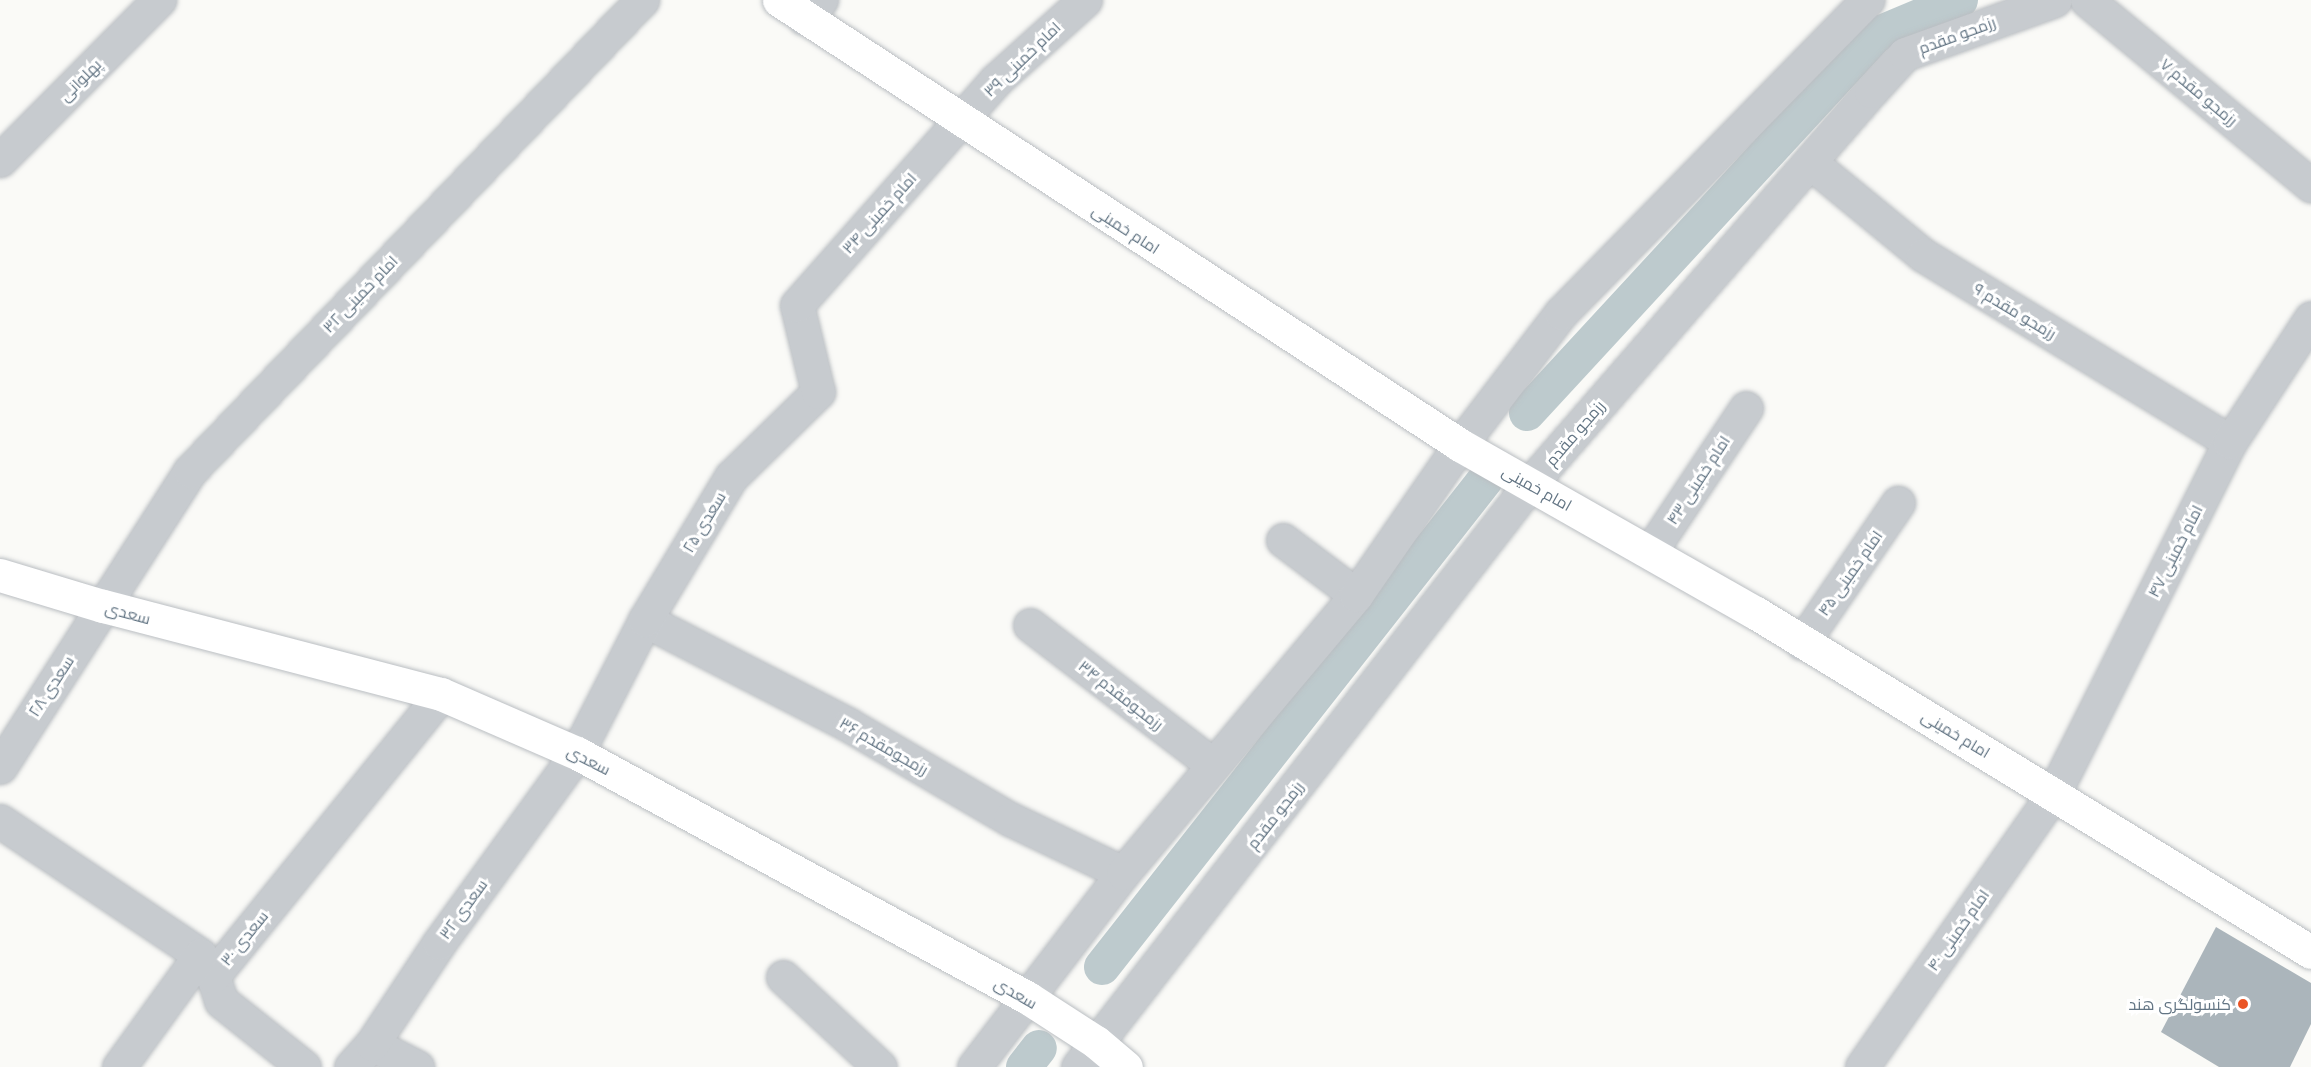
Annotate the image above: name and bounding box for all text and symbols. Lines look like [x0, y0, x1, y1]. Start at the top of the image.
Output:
street label: رزمجو مقدم [1916, 12, 1998, 58]
street label: امام خمینی ۳۹ [979, 17, 1065, 101]
street label: رزمجو مقدم ۷ [2157, 54, 2241, 130]
street label: پهلوانی [55, 55, 105, 105]
street label: امام خمینی ۳۴ [838, 169, 920, 257]
street label: امام خمینی [1089, 200, 1163, 258]
street label: امام خمینی ۳۲ [318, 251, 402, 337]
street label: رزمجو مقدم ۹ [1970, 279, 2060, 343]
street label: رزمجو مقدم [1541, 396, 1609, 470]
street label: امام خمینی ۴۳ [1662, 432, 1734, 528]
street label: امام خمینی [1499, 461, 1575, 515]
street label: سعدی ۲۵ [678, 488, 730, 556]
street label: امام خمینی ۴۷ [2143, 502, 2207, 600]
street label: امام خمینی ۴۵ [1813, 527, 1887, 619]
street label: سعدی [103, 598, 153, 628]
street label: سعدی ۲۸ [24, 652, 78, 720]
street label: رزمجومقدم ۳۴ [1075, 656, 1167, 734]
street label: امام خمینی [1918, 706, 1994, 762]
street label: رزمجومقدم ۳۶ [836, 713, 932, 779]
street label: سعدی [564, 741, 614, 779]
street label: رزمجو مقدم [1243, 777, 1307, 853]
street label: سعدی ۳۲ [435, 875, 491, 943]
street label: امام خمینی ۴۰ [1923, 886, 1993, 974]
street label: سعدی ۳۰ [216, 907, 272, 969]
street label: سعدی [991, 973, 1041, 1013]
place label: کنسولگری هند [2128, 994, 2231, 1014]
marker: کنسولگری هند [2236, 997, 2250, 1011]

